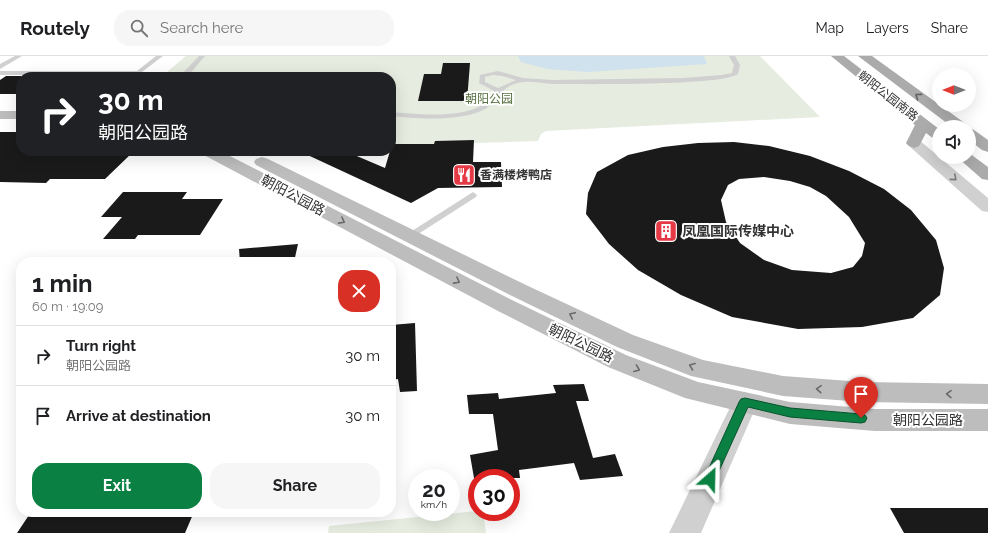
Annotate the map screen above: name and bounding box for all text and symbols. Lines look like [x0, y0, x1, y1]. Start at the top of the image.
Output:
search box [114, 10, 394, 46]
text: Routely [20, 17, 90, 39]
icon: search [128, 17, 150, 39]
text: Search here [160, 19, 243, 37]
text: Map [816, 20, 844, 36]
text: Layers [866, 20, 909, 36]
text: Share [931, 20, 968, 36]
street label: 朝阳公园南路 [855, 68, 921, 124]
north arrow [932, 68, 976, 112]
map controls [932, 68, 976, 164]
text: 30 m [98, 84, 164, 117]
icon: right [32, 88, 84, 140]
park label: 朝阳公园 [465, 92, 513, 106]
one-way arrow [915, 93, 922, 100]
button: sound [932, 120, 976, 164]
text: 朝阳公园路 [98, 122, 188, 143]
restaurant icon: 香满楼烤鸭店 [451, 162, 477, 188]
place label: 香满楼烤鸭店 [480, 168, 552, 182]
street label: 朝阳公园路 [258, 172, 328, 218]
one-way arrow [949, 173, 957, 180]
one-way arrow [338, 216, 345, 224]
building icon: 凤凰国际传媒中心 [653, 218, 679, 244]
place label: 凤凰国际传媒中心 [682, 223, 794, 239]
text: 1 min [32, 269, 93, 298]
button: close [338, 270, 380, 312]
one-way arrow [453, 276, 460, 284]
text: 60 m · 19:09 [32, 299, 103, 314]
one-way arrow [568, 312, 576, 320]
street label: 朝阳公园路 [546, 320, 616, 366]
text: Turn right [66, 337, 136, 355]
icon: right [32, 345, 54, 367]
text: 30 m [345, 347, 380, 365]
text: 朝阳公园路 [66, 358, 131, 373]
one-way arrow [688, 362, 695, 370]
one-way arrow [633, 364, 640, 372]
pin [844, 377, 878, 418]
icon: arrive [850, 383, 872, 405]
one-way arrow [816, 384, 822, 393]
one-way arrow [946, 390, 952, 398]
icon: arrive [32, 405, 54, 427]
text: Arrive at destination [66, 407, 211, 425]
text: 30 m [345, 407, 380, 425]
street label: 朝阳公园路 [893, 412, 963, 428]
position arrow [689, 458, 731, 500]
button: Exit [32, 463, 202, 509]
button: Share [210, 463, 380, 509]
speed limit sign: 30 [468, 469, 520, 521]
text: 20 [422, 478, 446, 502]
text: km/h [421, 499, 447, 510]

